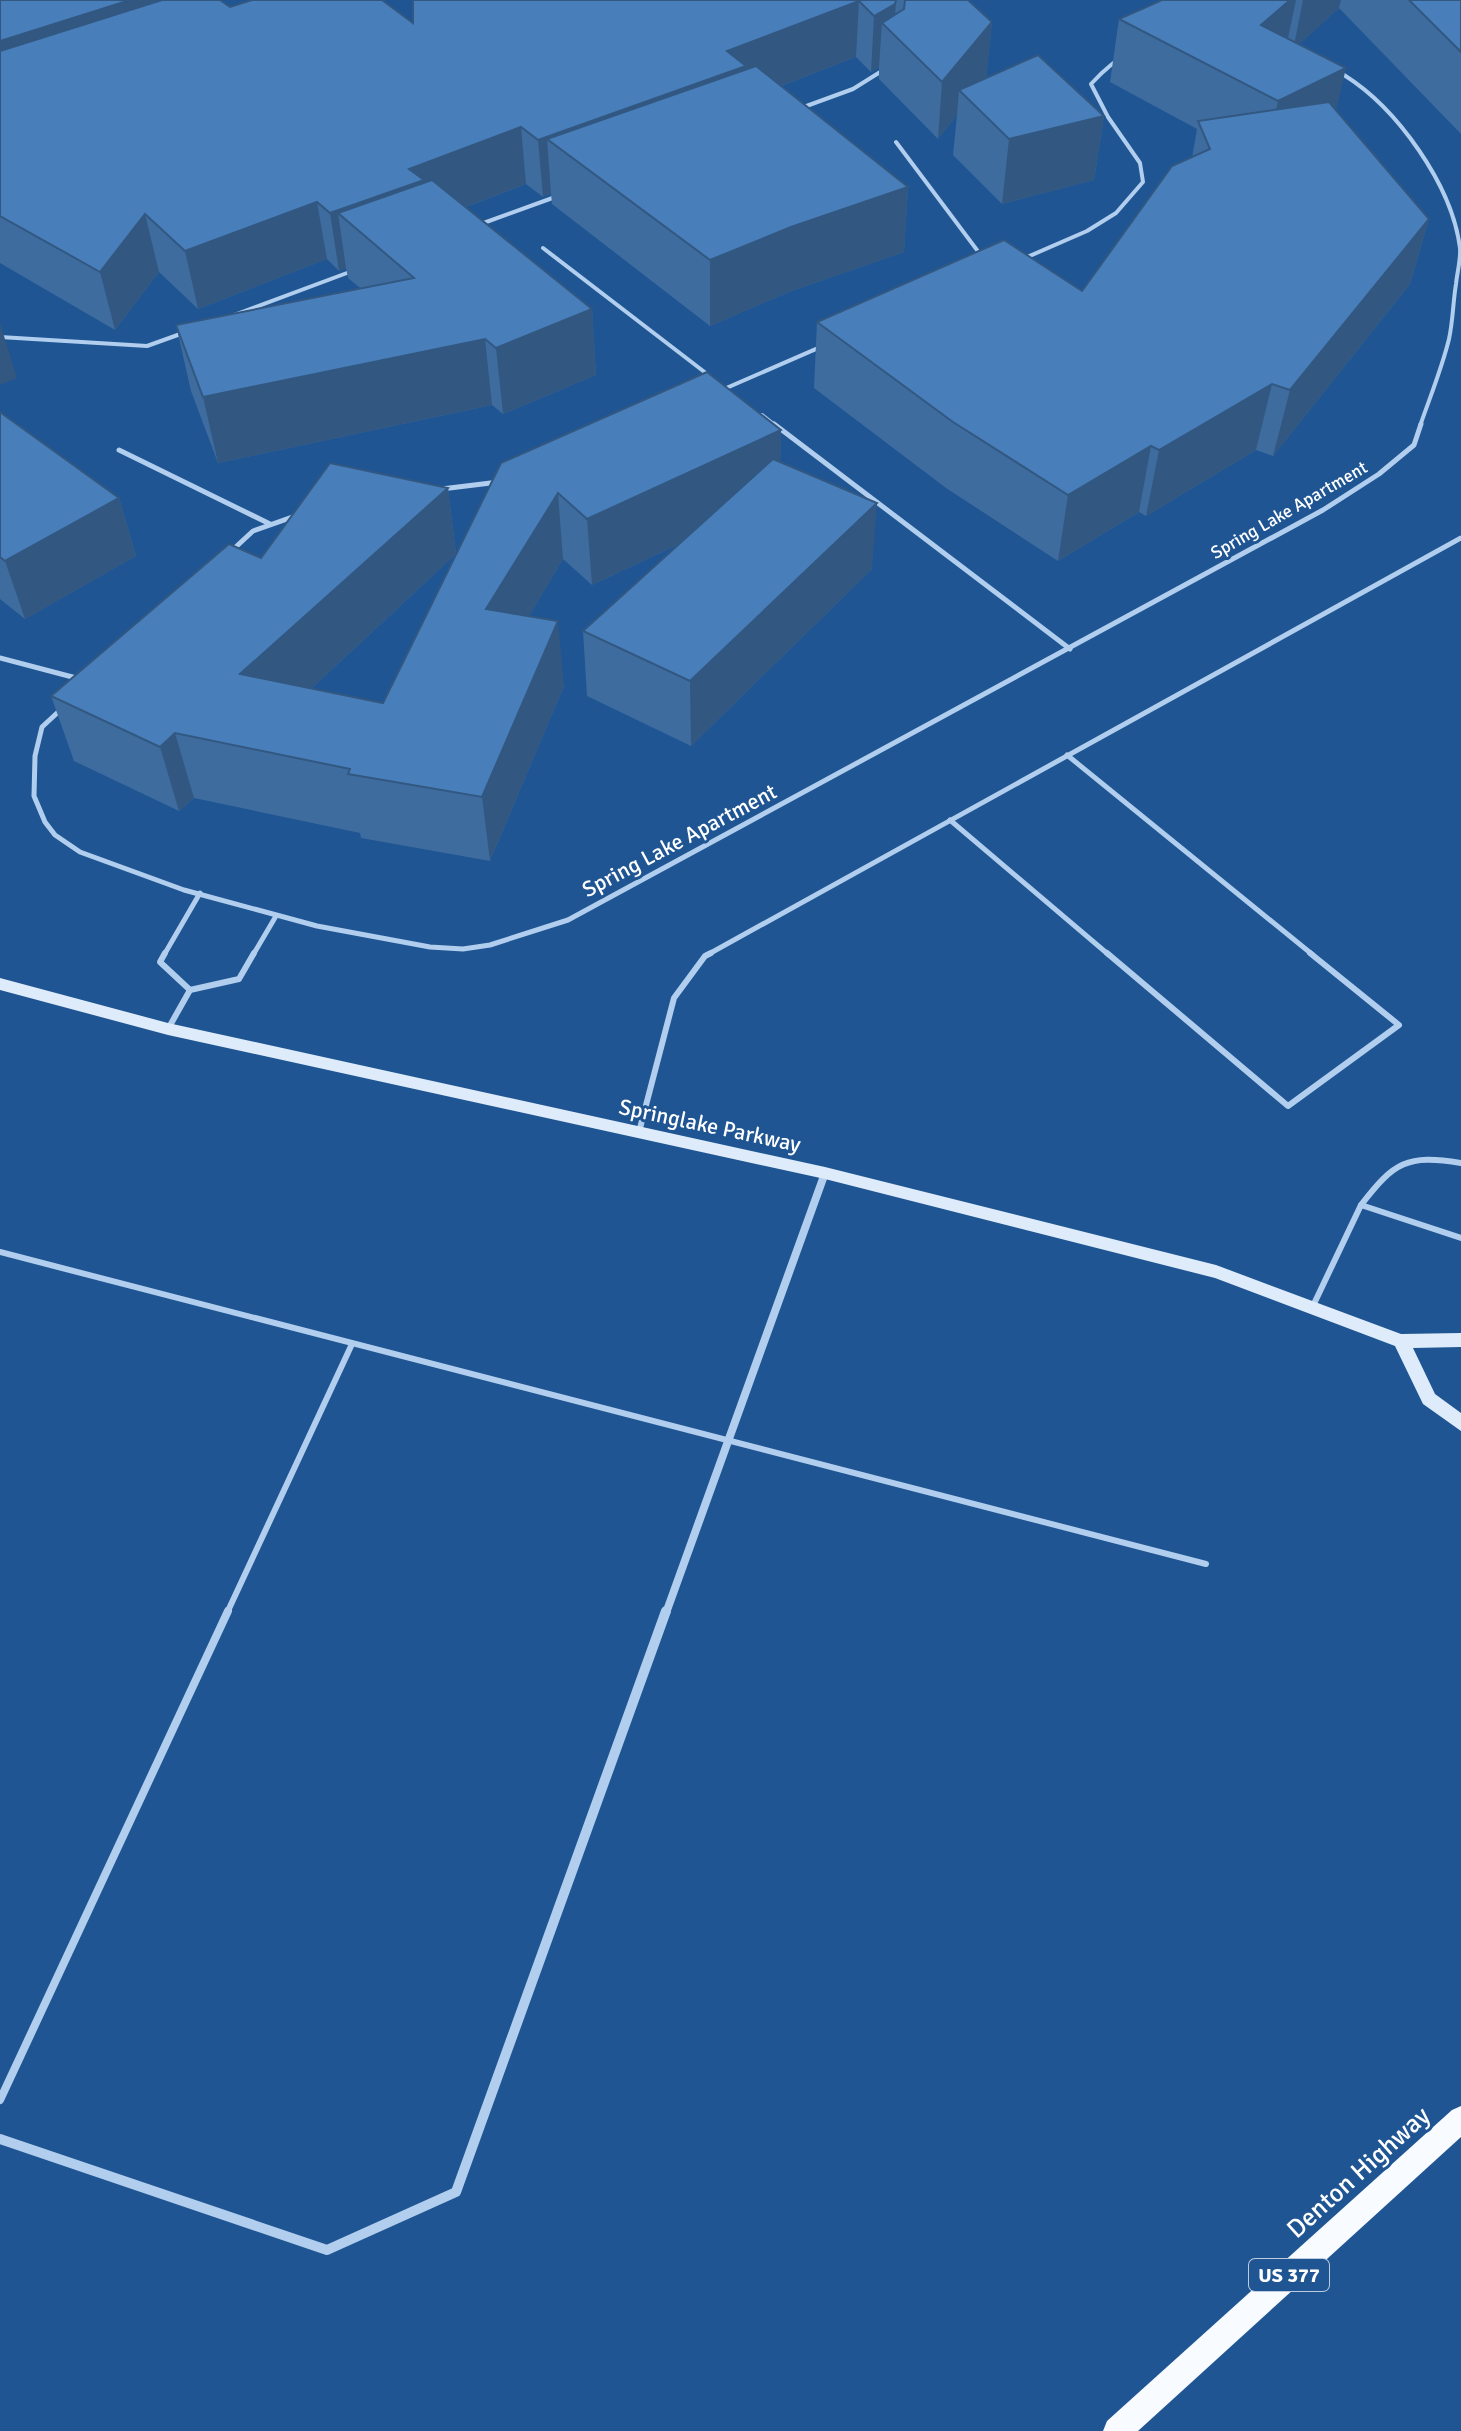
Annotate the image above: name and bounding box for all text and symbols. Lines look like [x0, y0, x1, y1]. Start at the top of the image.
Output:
street label: Spring Lake Apartment [1207, 456, 1371, 564]
street label: Spring Lake Apartment [577, 778, 781, 903]
street label: Springlake Parkway [617, 1093, 804, 1158]
street label: Denton Highway [1280, 2100, 1437, 2246]
road number: US 377 [1249, 2259, 1329, 2291]

